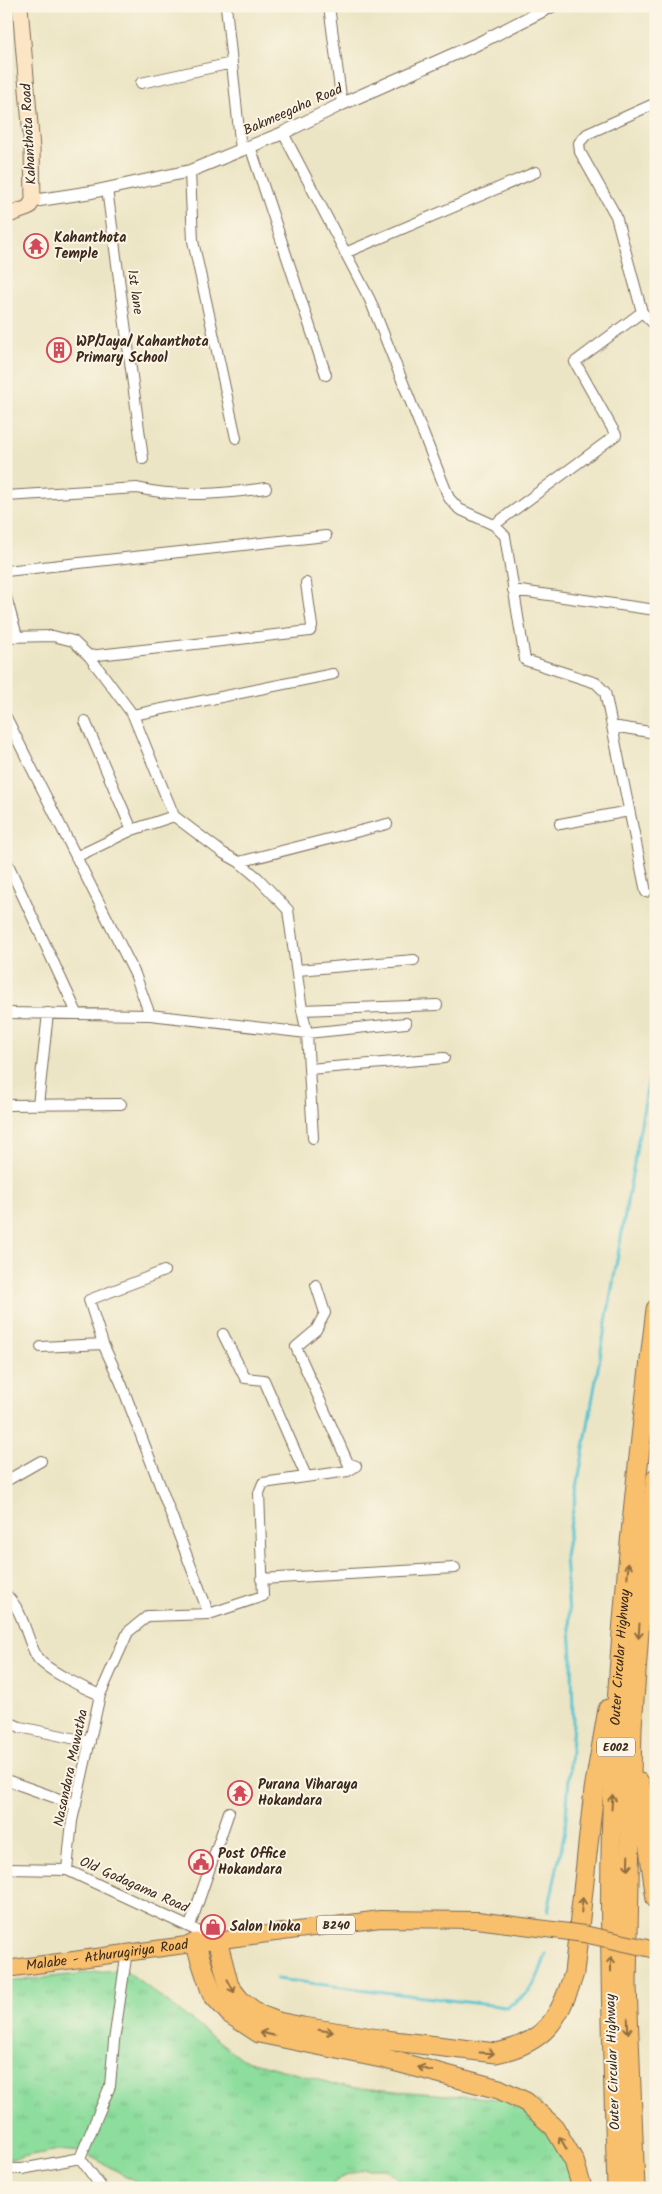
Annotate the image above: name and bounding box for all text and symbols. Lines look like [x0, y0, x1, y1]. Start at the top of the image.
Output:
street label: Bakmeegaha Road [240, 78, 347, 142]
street label: Kahanthota Road [15, 82, 43, 185]
place label: Kahanthota Temple [54, 227, 126, 265]
temple icon: Kahanthota Temple [23, 233, 49, 259]
street label: 1st lane [121, 268, 149, 317]
place label: WP/Jaya/ Kahanthota Primary School [76, 331, 209, 369]
building icon: WP/Jaya/ Kahanthota Primary School [46, 337, 72, 363]
one-way arrow [623, 1562, 632, 1578]
street label: Outer Circular Highway [605, 1588, 637, 1726]
one-way arrow [635, 1622, 644, 1638]
street label: Nasandara Mawatha [48, 1707, 94, 1829]
road number: E002 [597, 1738, 635, 1756]
place label: Purana Viharaya Hokandara [258, 1774, 358, 1812]
temple icon: Purana Viharaya Hokandara [227, 1780, 253, 1806]
one-way arrow [608, 1794, 617, 1810]
place label: Post Office Hokandara [218, 1843, 286, 1881]
public building icon: Post Office Hokandara [188, 1849, 214, 1875]
street label: Old Godagama Road [76, 1851, 193, 1919]
one-way arrow [624, 1855, 633, 1871]
one-way arrow [577, 1897, 587, 1913]
shop icon: Salon Inoka [200, 1914, 226, 1940]
place label: Salon Inoka [230, 1916, 301, 1938]
road number: B240 [317, 1916, 355, 1934]
street label: Malabe - Athurugiriya Road [25, 1934, 191, 1977]
one-way arrow [606, 1956, 616, 1972]
one-way arrow [227, 1978, 236, 1993]
street label: Outer Circular Highway [600, 1993, 626, 2130]
one-way arrow [624, 2017, 633, 2033]
one-way arrow [318, 2026, 334, 2036]
one-way arrow [259, 2029, 275, 2038]
one-way arrow [479, 2048, 495, 2057]
one-way arrow [418, 2064, 434, 2073]
one-way arrow [558, 2136, 568, 2151]

